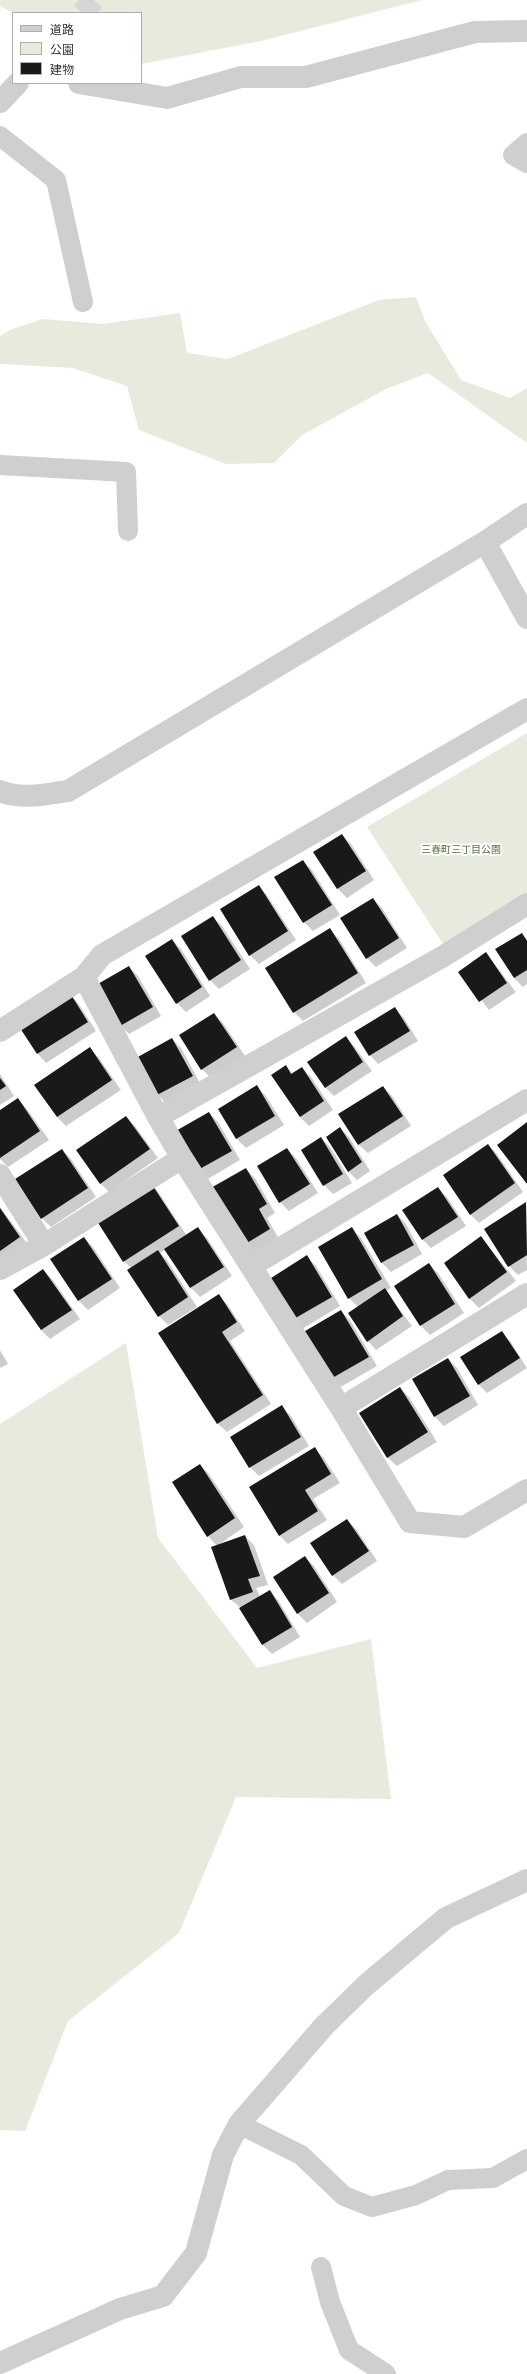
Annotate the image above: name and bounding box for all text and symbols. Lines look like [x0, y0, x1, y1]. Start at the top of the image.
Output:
legend [12, 12, 142, 84]
text: 道路 [50, 23, 74, 37]
text: 公園 [50, 43, 74, 57]
text: 建物 [50, 63, 74, 77]
park label: 三春町三丁目公園 [421, 844, 501, 856]

